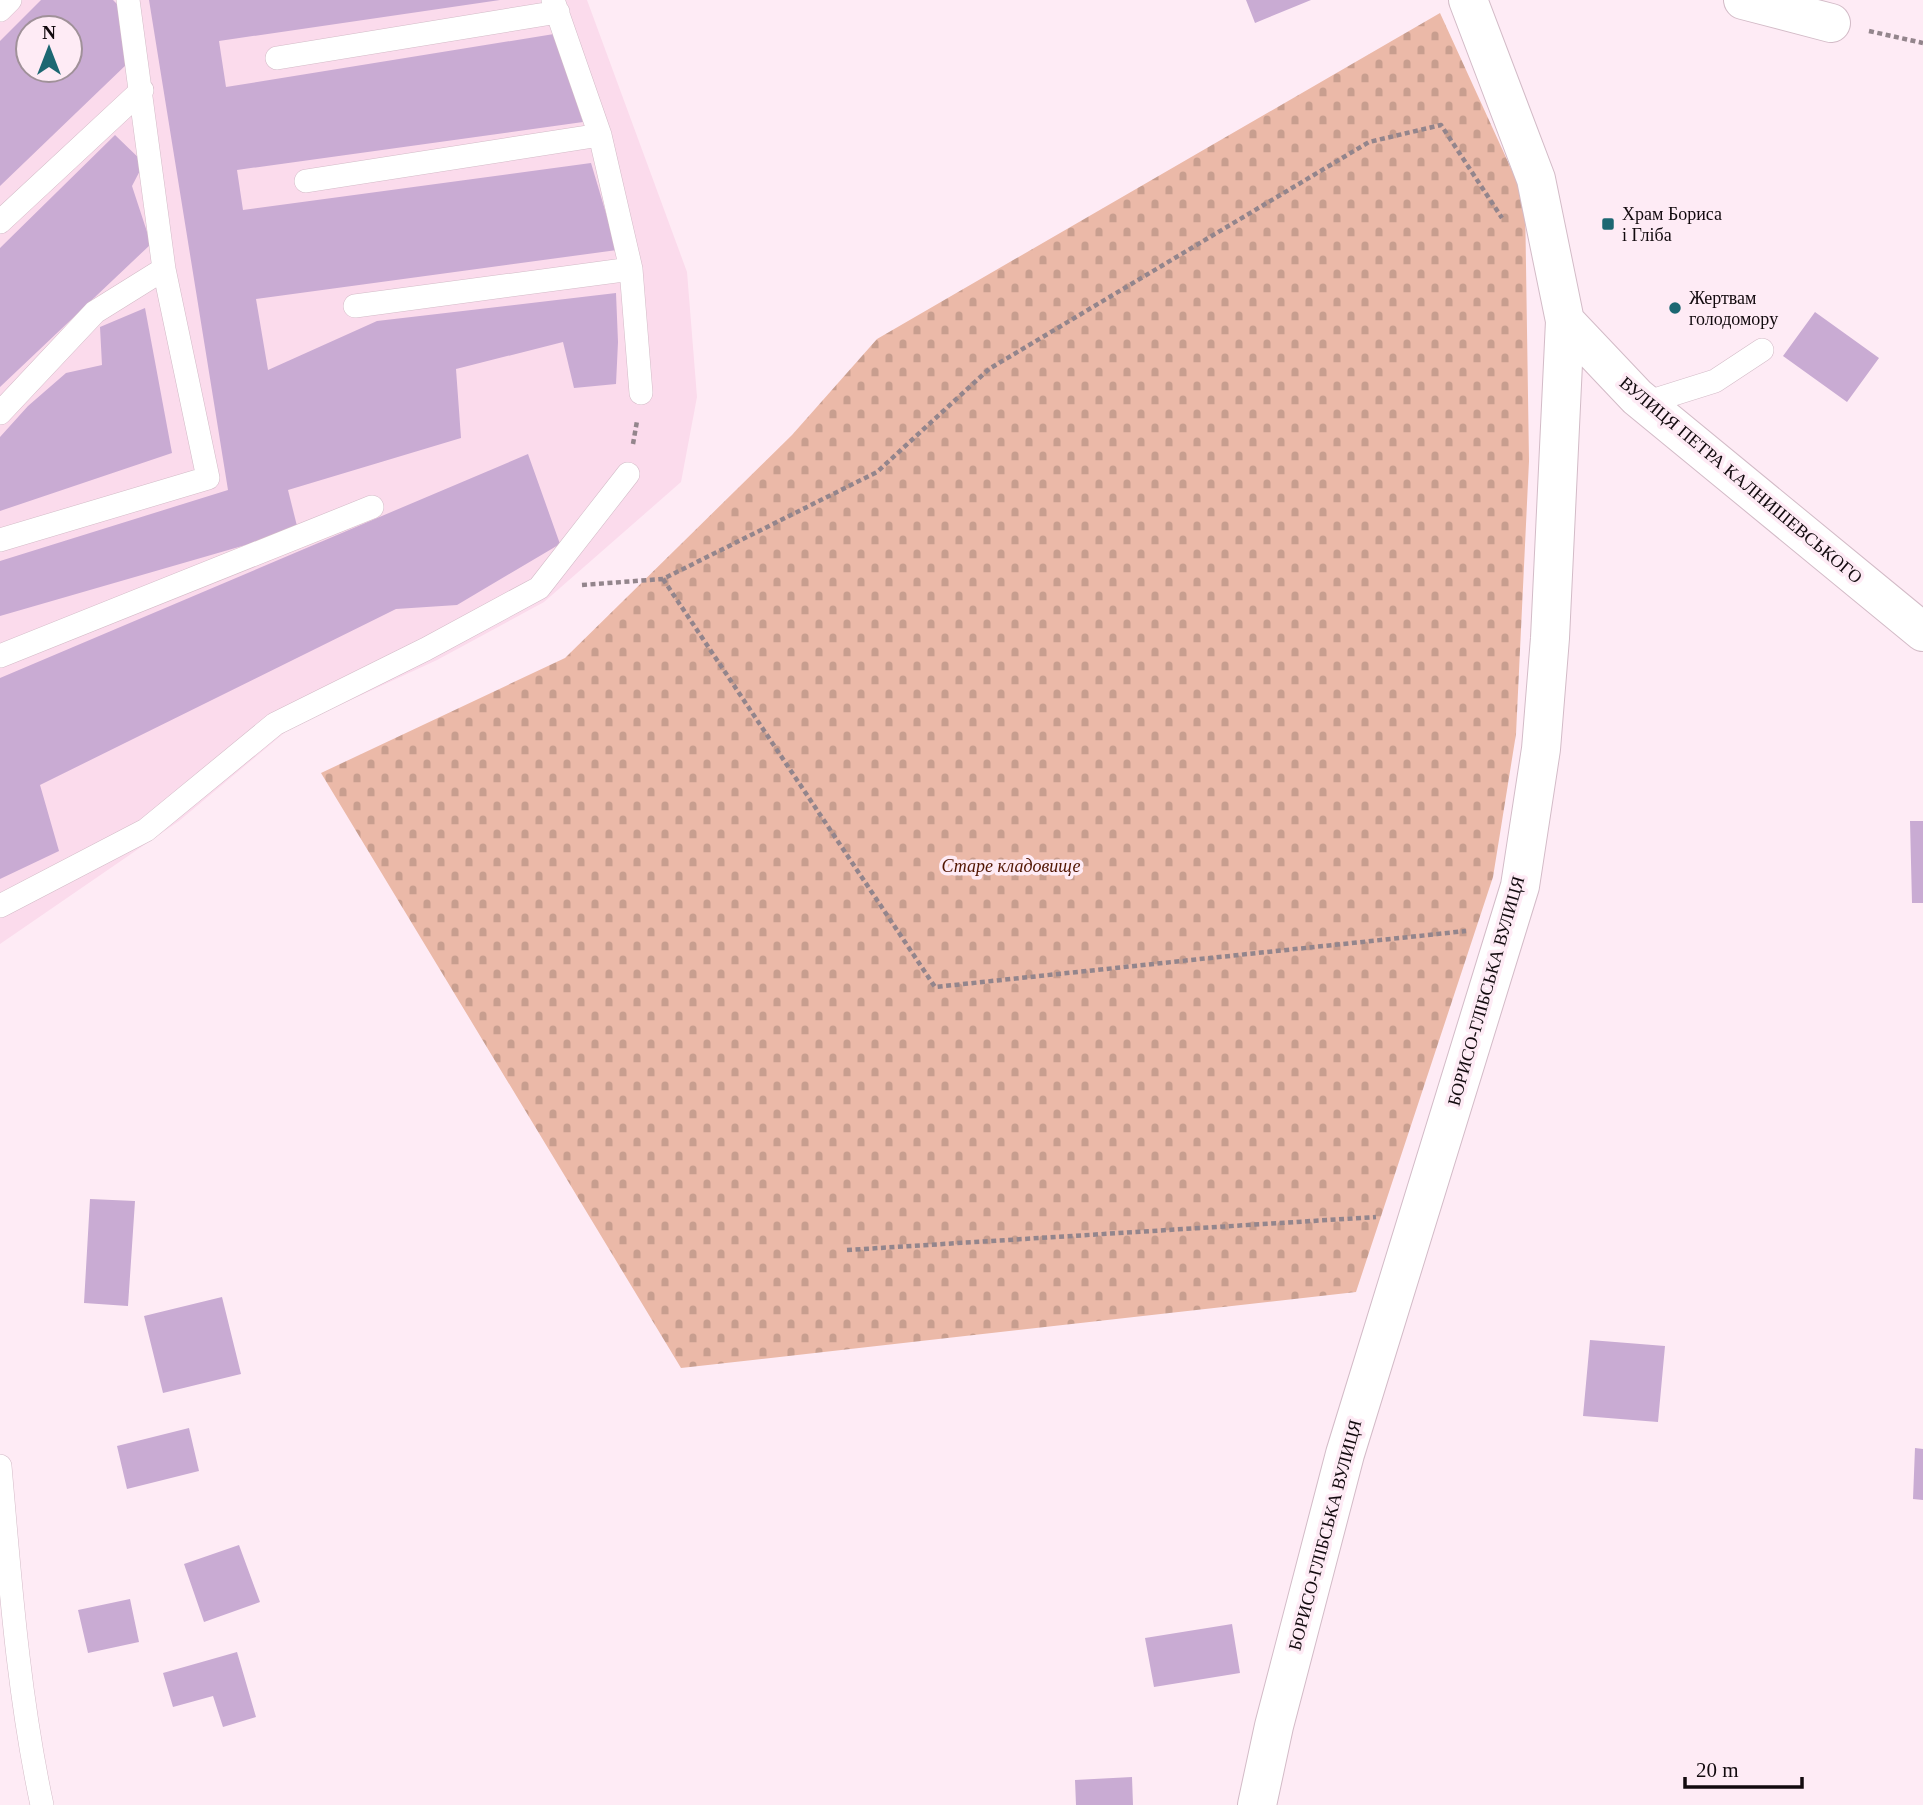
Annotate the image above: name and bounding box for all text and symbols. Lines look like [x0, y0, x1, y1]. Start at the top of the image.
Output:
north arrow [14, 14, 84, 84]
text: N [42, 22, 56, 43]
place label: Храм Бориса і Гліба [1622, 204, 1722, 245]
marker: Храм Бориса і Гліба [1600, 216, 1616, 232]
place label: Жертвам голодомору [1689, 288, 1778, 329]
marker: Жертвам голодомору [1667, 300, 1683, 316]
street label: ВУЛИЦЯ ПЕТРА КАЛНИШЕВСЬКОГО [1616, 373, 1866, 587]
park label: Старе кладовище [942, 856, 1080, 876]
street label: БОРИСО-ГЛІБСЬКА ВУЛИЦЯ [1444, 874, 1528, 1108]
street label: БОРИСО-ГЛІБСЬКА ВУЛИЦЯ [1285, 1417, 1365, 1653]
scale bar [1685, 1745, 1802, 1789]
text: 20 m [1696, 1758, 1739, 1782]

